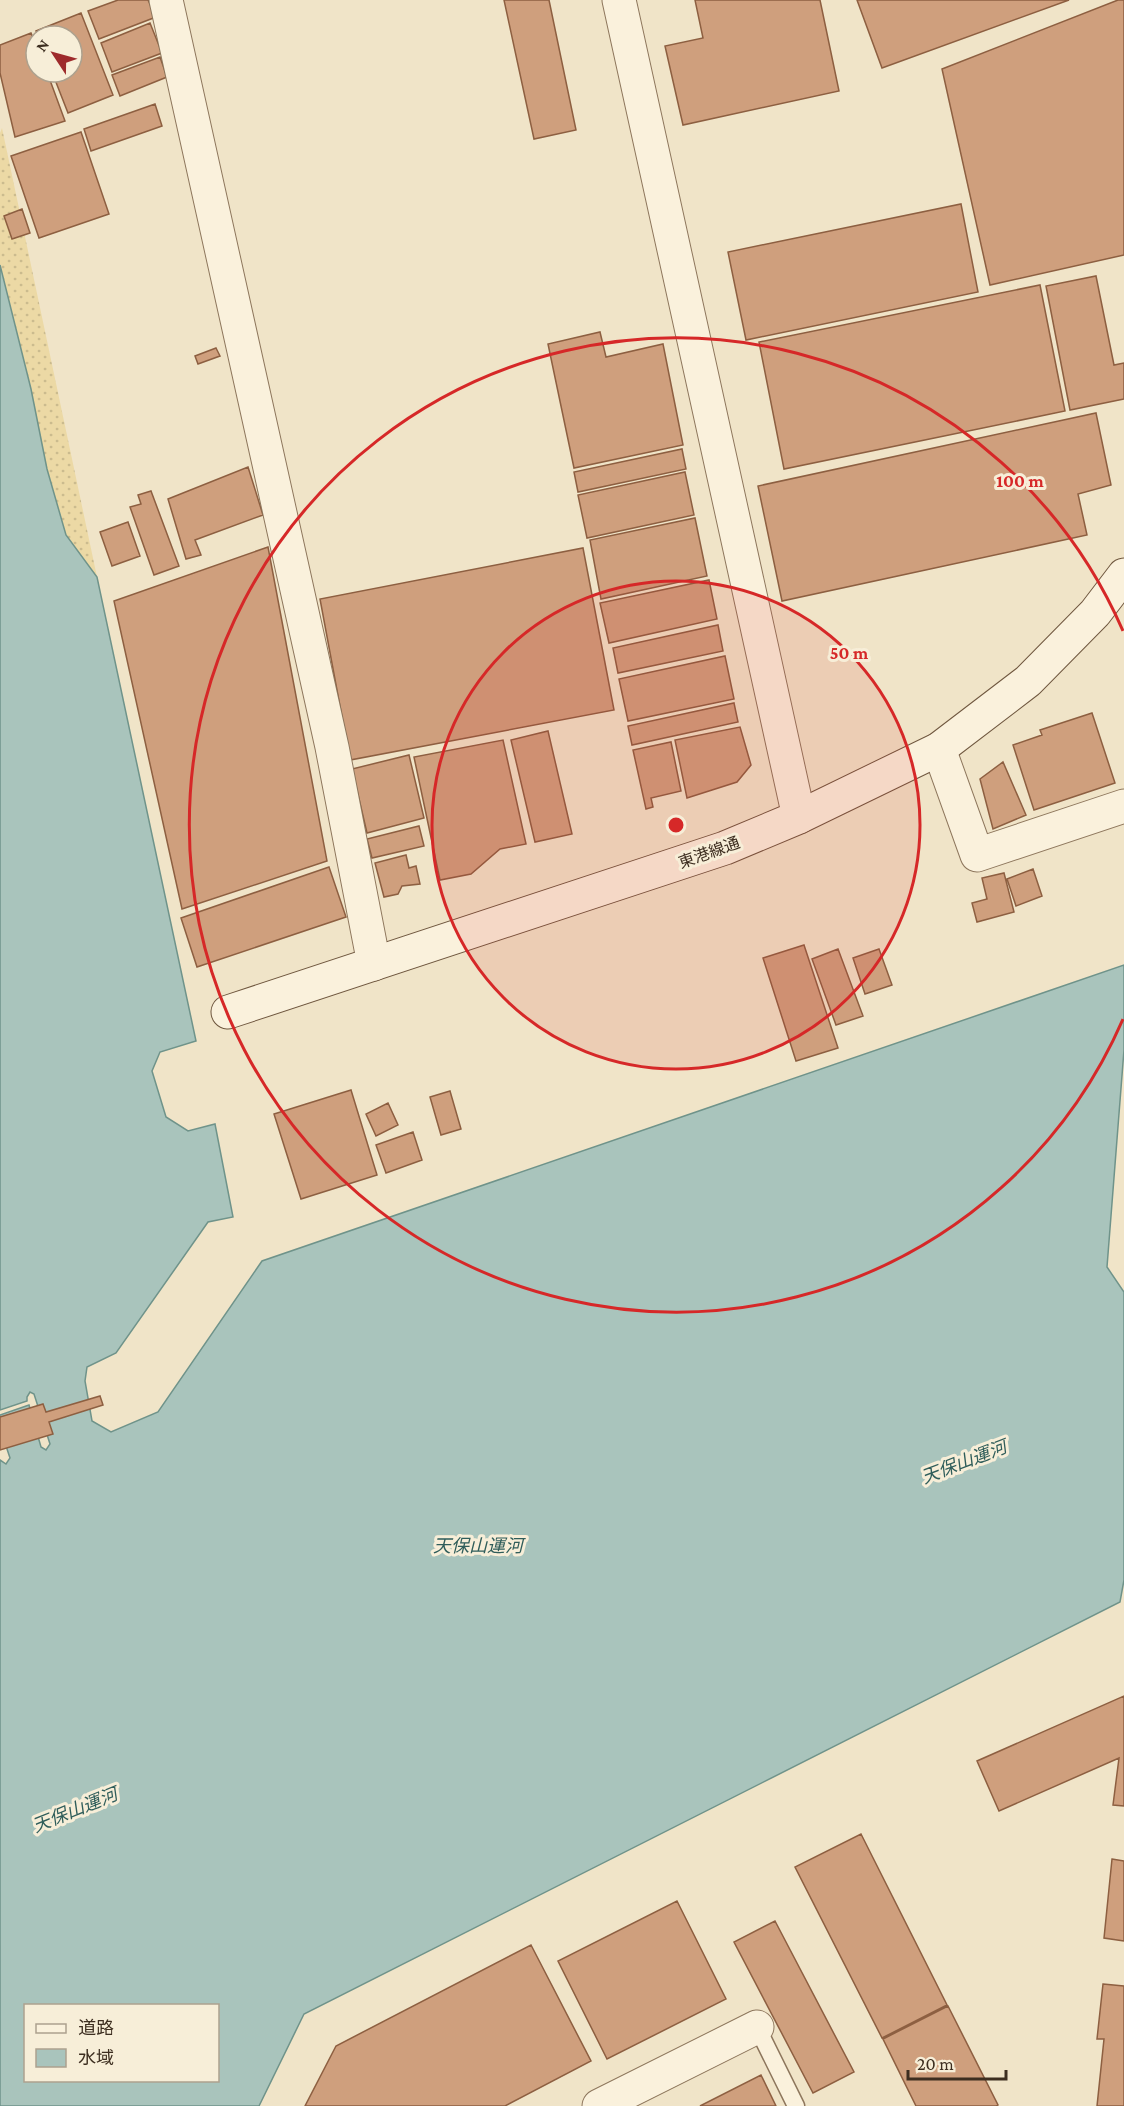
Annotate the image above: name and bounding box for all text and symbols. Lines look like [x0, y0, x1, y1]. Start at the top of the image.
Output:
north arrow [24, 24, 84, 84]
text: N [32, 36, 52, 55]
text: 100 m [996, 471, 1044, 491]
text: 50 m [830, 643, 869, 663]
centre of rings [666, 815, 686, 835]
street label: 東港線通 [676, 834, 742, 871]
water label: 天保山運河 [918, 1435, 1012, 1487]
water label: 天保山運河 [433, 1536, 526, 1556]
water label: 天保山運河 [30, 1783, 123, 1836]
legend [24, 2004, 219, 2082]
text: 道路 [78, 2018, 114, 2038]
scale bar [908, 2043, 1006, 2081]
text: 水域 [78, 2048, 114, 2068]
text: 20 m [917, 2054, 954, 2074]

